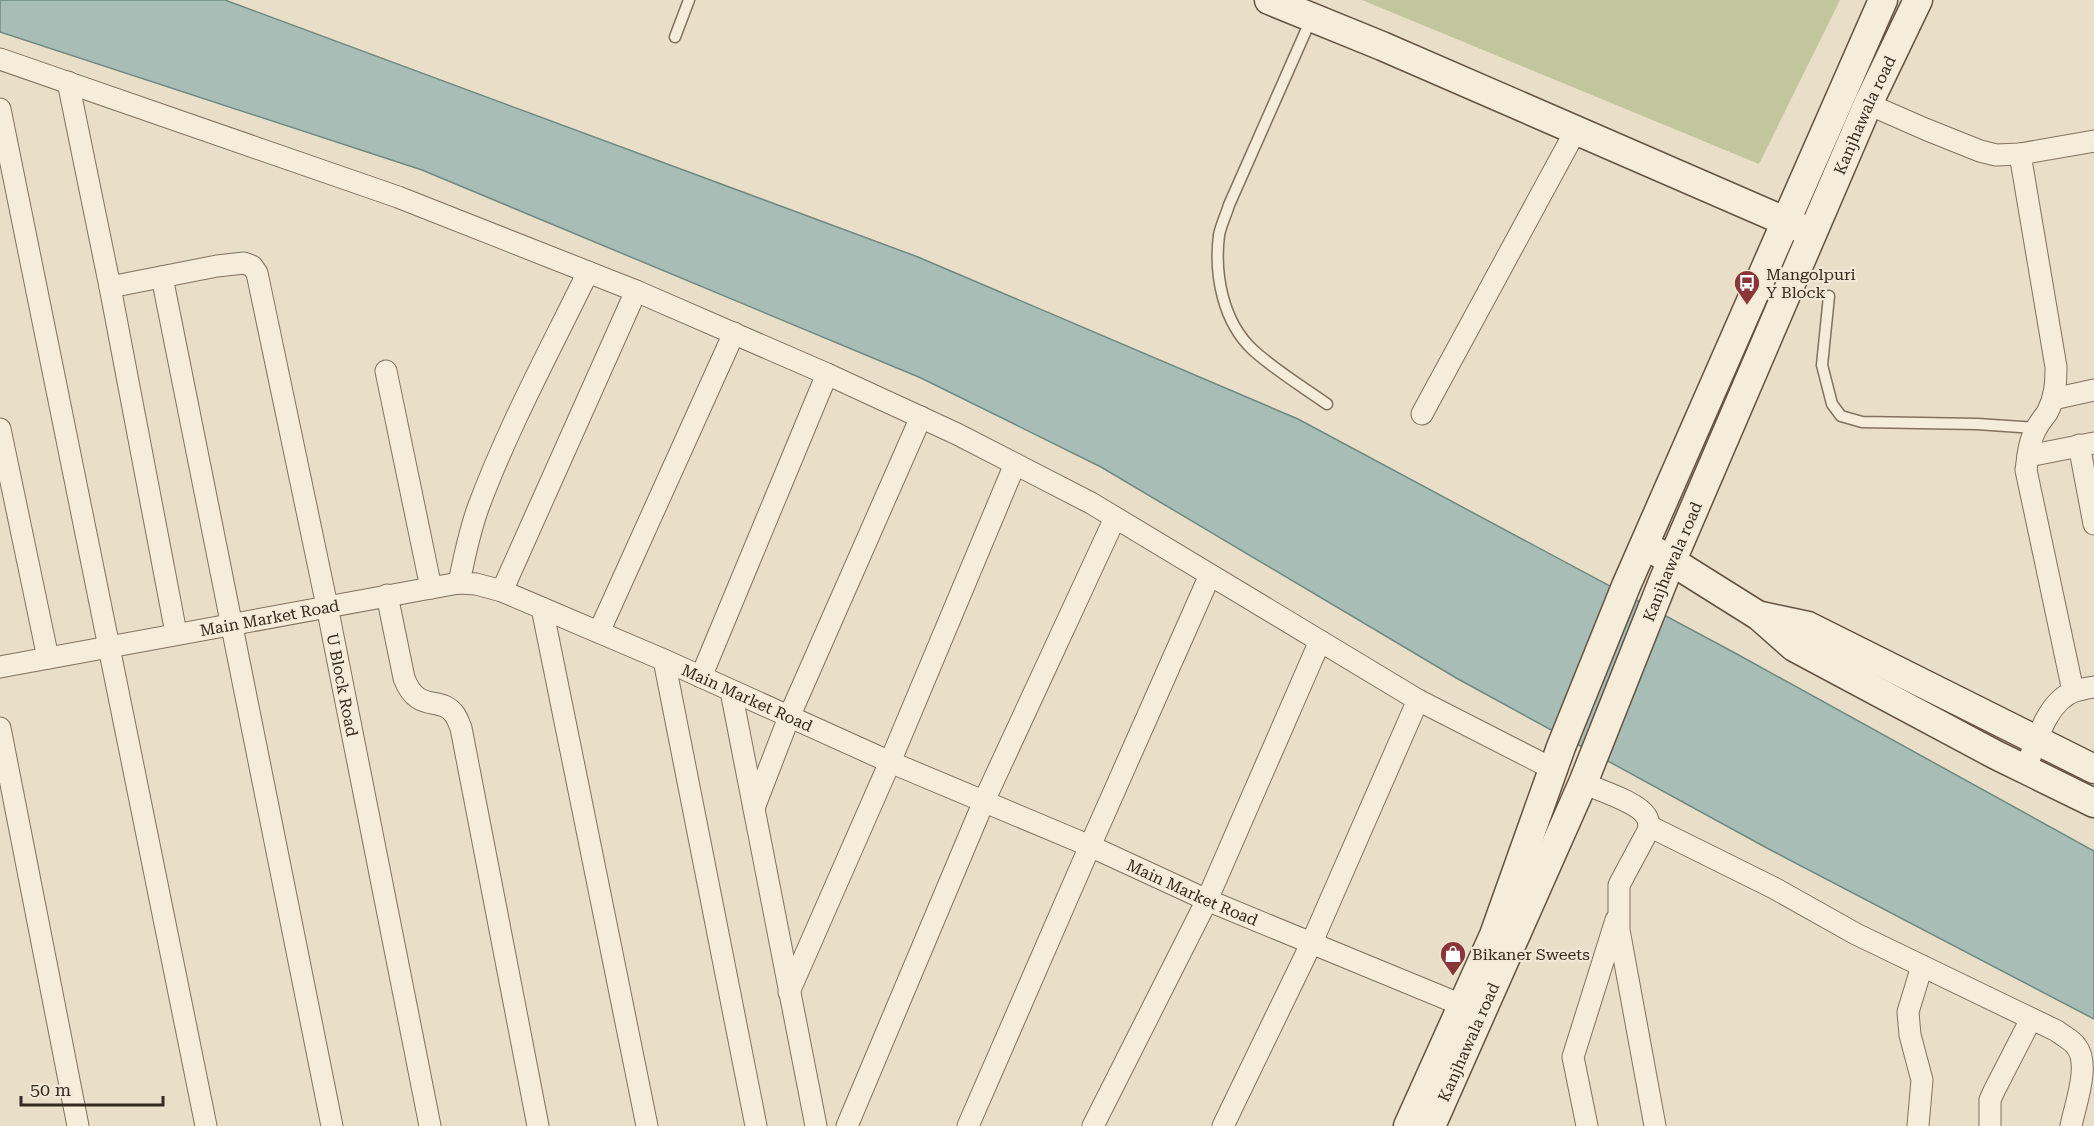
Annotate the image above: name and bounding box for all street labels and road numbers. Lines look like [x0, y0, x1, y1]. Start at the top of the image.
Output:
street label: Kanjhawala road [1829, 53, 1899, 177]
street label: Kanjhawala road [1639, 499, 1706, 624]
street label: Main Market Road [198, 596, 341, 640]
street label: U Block Road [323, 631, 362, 738]
street label: Main Market Road [679, 660, 816, 735]
street label: Main Market Road [1124, 855, 1261, 930]
street label: Kanjhawala road [1434, 979, 1503, 1104]

